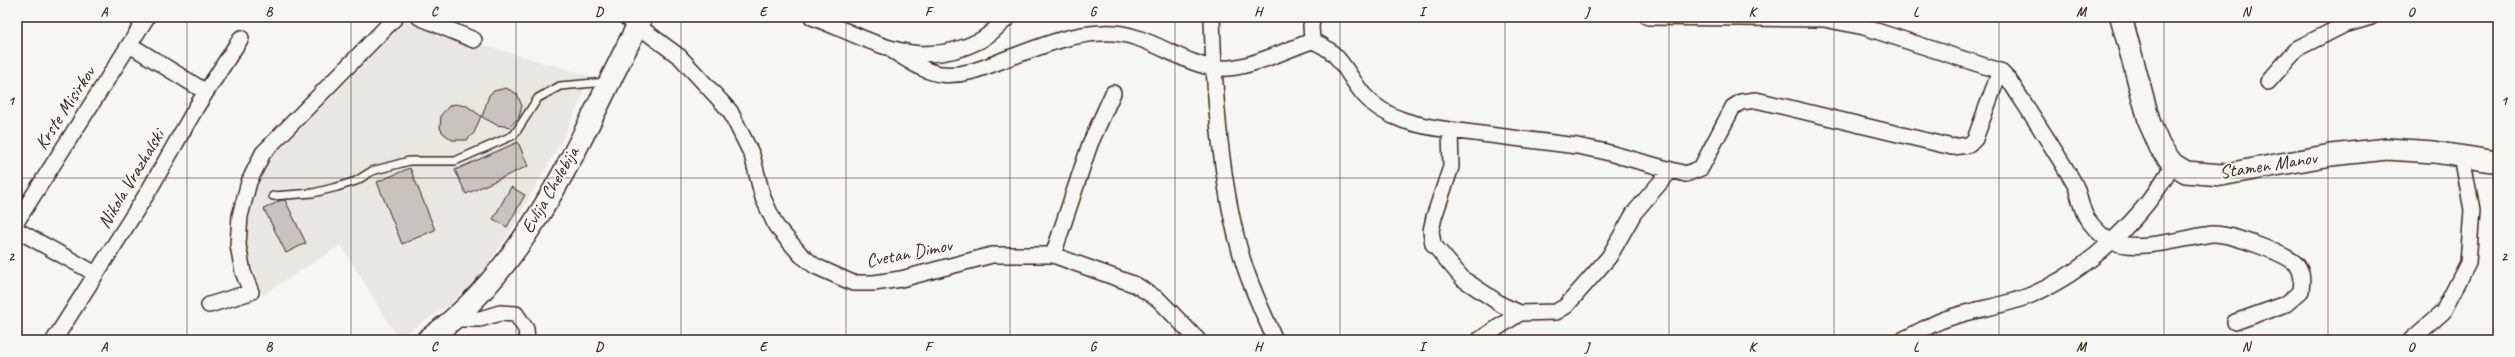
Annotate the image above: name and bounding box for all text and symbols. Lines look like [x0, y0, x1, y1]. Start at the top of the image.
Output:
text: A [101, 4, 109, 20]
text: B [266, 4, 274, 20]
text: C [431, 4, 439, 20]
text: D [595, 4, 604, 20]
text: E [760, 4, 769, 20]
text: F [925, 4, 934, 20]
text: G [1090, 4, 1098, 20]
text: H [1254, 4, 1264, 20]
text: I [1419, 4, 1428, 20]
text: J [1584, 4, 1591, 20]
text: K [1749, 4, 1759, 20]
text: L [1913, 4, 1920, 20]
text: M [2076, 4, 2087, 20]
text: N [2242, 4, 2253, 20]
text: O [2408, 4, 2417, 20]
street label: Krste Misirkov [29, 61, 102, 154]
text: 1 [8, 93, 16, 109]
text: 1 [2501, 93, 2509, 109]
street label: Nikola Vrazhalski [92, 123, 171, 233]
street label: Evlija Chelebija [516, 141, 585, 238]
street label: Stamen Manov [2218, 145, 2320, 185]
street label: Cvetan Dimov [864, 233, 955, 273]
text: 2 [8, 249, 15, 265]
text: 2 [2501, 249, 2508, 265]
text: A [101, 339, 109, 355]
text: B [266, 339, 274, 355]
text: C [431, 339, 439, 355]
text: D [595, 339, 604, 355]
text: E [760, 339, 769, 355]
text: F [925, 339, 934, 355]
text: G [1090, 339, 1098, 355]
text: H [1254, 339, 1264, 355]
text: I [1419, 339, 1428, 355]
text: J [1584, 339, 1591, 355]
text: K [1749, 339, 1759, 355]
text: L [1913, 339, 1920, 355]
text: M [2076, 339, 2087, 355]
text: N [2242, 339, 2253, 355]
text: O [2408, 339, 2417, 355]

